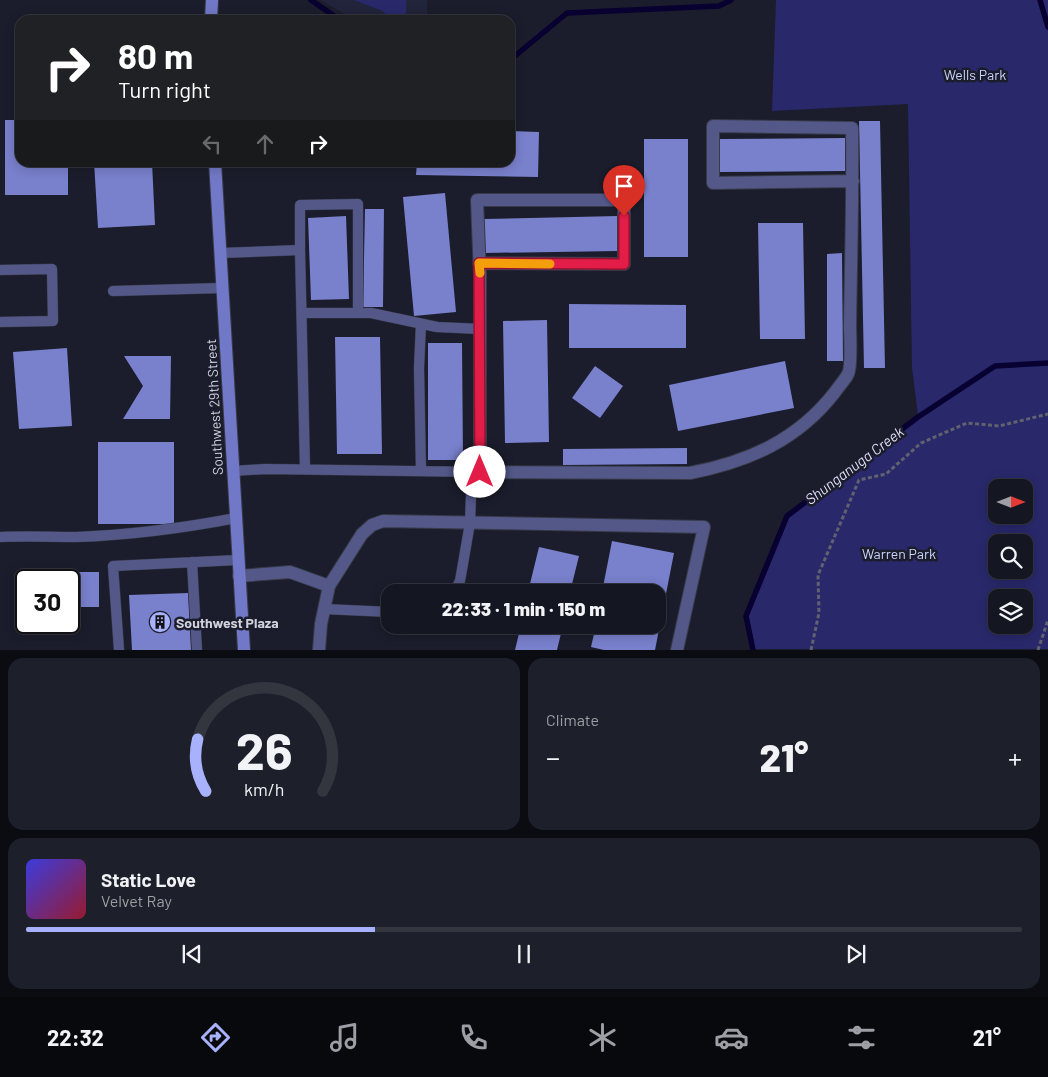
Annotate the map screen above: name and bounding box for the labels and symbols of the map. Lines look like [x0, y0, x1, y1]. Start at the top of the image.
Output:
park label: Wells Park [944, 66, 1006, 83]
pin [603, 165, 645, 216]
street label: Southwest 29th Street [202, 339, 226, 475]
water label: Shunganuga Creek [801, 422, 907, 508]
position arrow [453, 445, 505, 497]
north arrow [988, 479, 1032, 524]
park label: Warren Park [862, 545, 936, 562]
speed limit sign: 30 [15, 569, 80, 634]
building icon: Southwest Plaza [148, 610, 172, 634]
place label: Southwest Plaza [176, 614, 279, 631]

